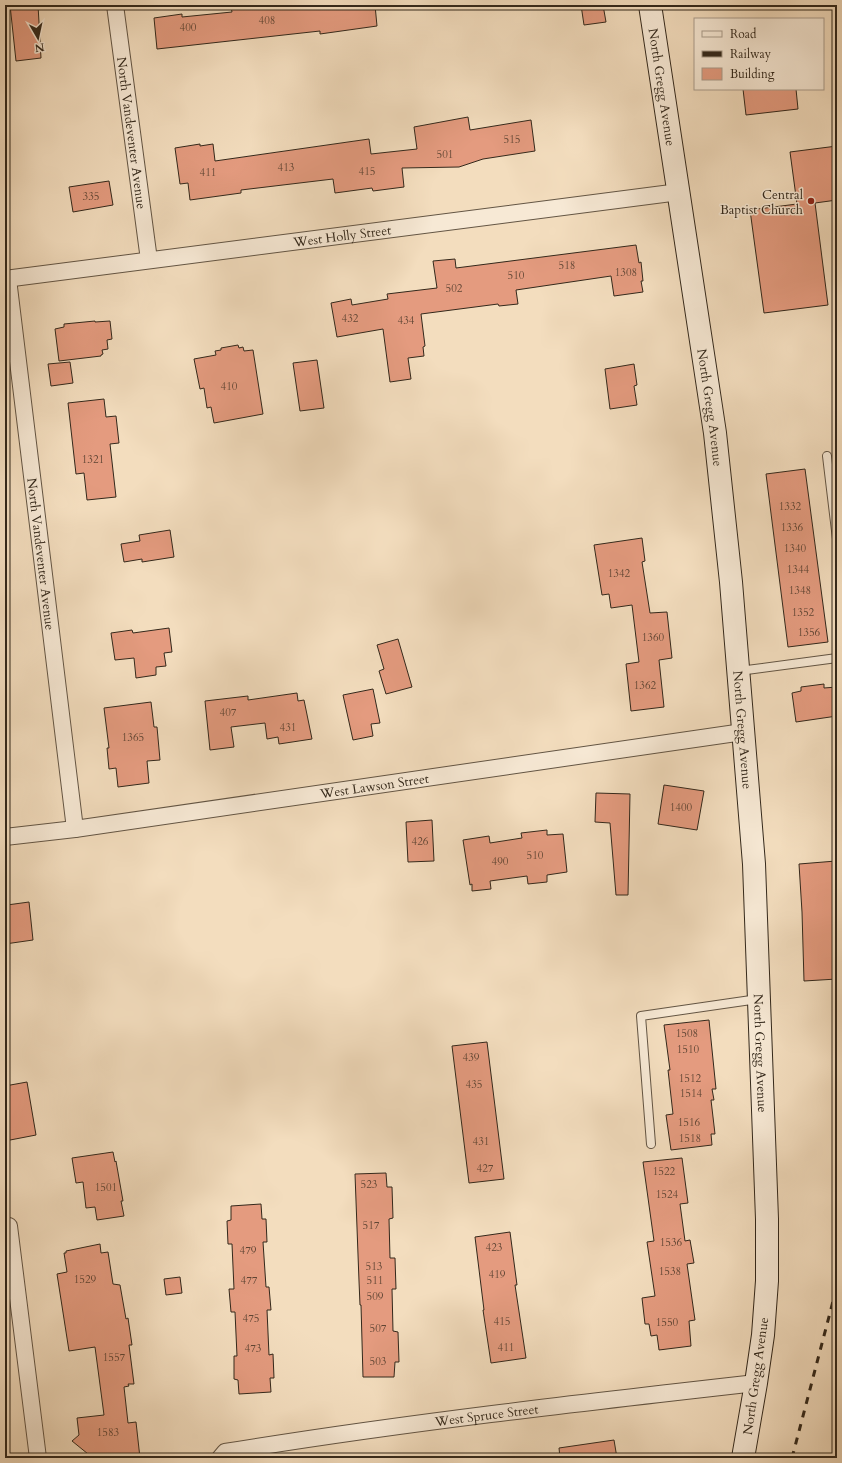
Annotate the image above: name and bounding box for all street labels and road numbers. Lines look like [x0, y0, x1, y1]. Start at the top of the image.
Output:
street label: North Gregg Avenue [644, 27, 679, 147]
street label: North Vandeventer Avenue [112, 56, 150, 210]
street label: West Holly Street [291, 221, 392, 252]
street label: North Gregg Avenue [692, 347, 727, 467]
street label: North Vandeventer Avenue [22, 477, 59, 631]
street label: North Gregg Avenue [728, 670, 756, 790]
street label: West Lawson Street [318, 770, 430, 803]
street label: North Gregg Avenue [749, 993, 771, 1113]
street label: North Gregg Avenue [739, 1316, 773, 1436]
street label: West Spruce Street [433, 1400, 539, 1431]

